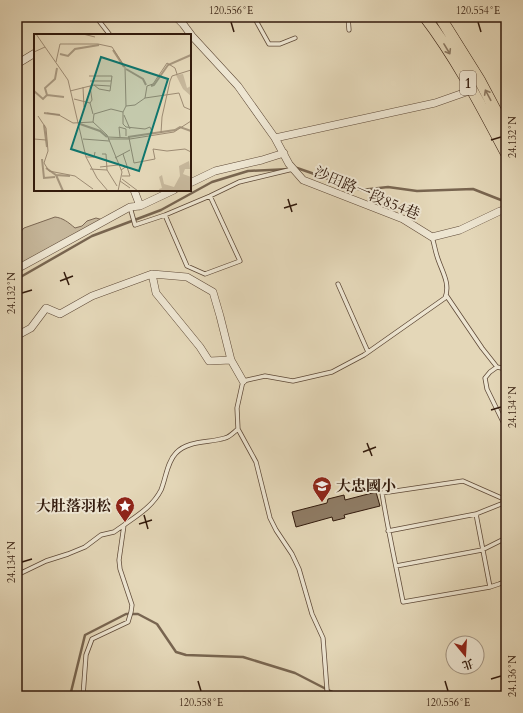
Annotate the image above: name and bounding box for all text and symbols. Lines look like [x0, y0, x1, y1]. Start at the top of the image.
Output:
text: 120.556°E [209, 4, 253, 18]
text: 120.554°E [456, 4, 500, 18]
inset map [34, 34, 191, 191]
one-way arrow [444, 43, 452, 55]
road number: 1 [460, 71, 476, 95]
one-way arrow [483, 89, 491, 101]
text: 24.132°N [506, 116, 520, 158]
street label: 沙田路一段854巷 [311, 162, 423, 224]
text: 24.132°N [5, 272, 19, 314]
text: 24.134°N [506, 386, 520, 428]
school or university icon: 大忠國小 [311, 475, 333, 503]
place label: 大忠國小 [336, 476, 396, 496]
place icon: 大肚落羽松 [114, 495, 136, 523]
place label: 大肚落羽松 [36, 496, 111, 516]
text: 24.134°N [5, 541, 19, 583]
north arrow [445, 635, 485, 675]
text: 北 [460, 655, 475, 673]
text: 24.136°N [506, 655, 520, 697]
text: 120.558°E [179, 696, 223, 710]
text: 120.556°E [426, 696, 470, 710]

